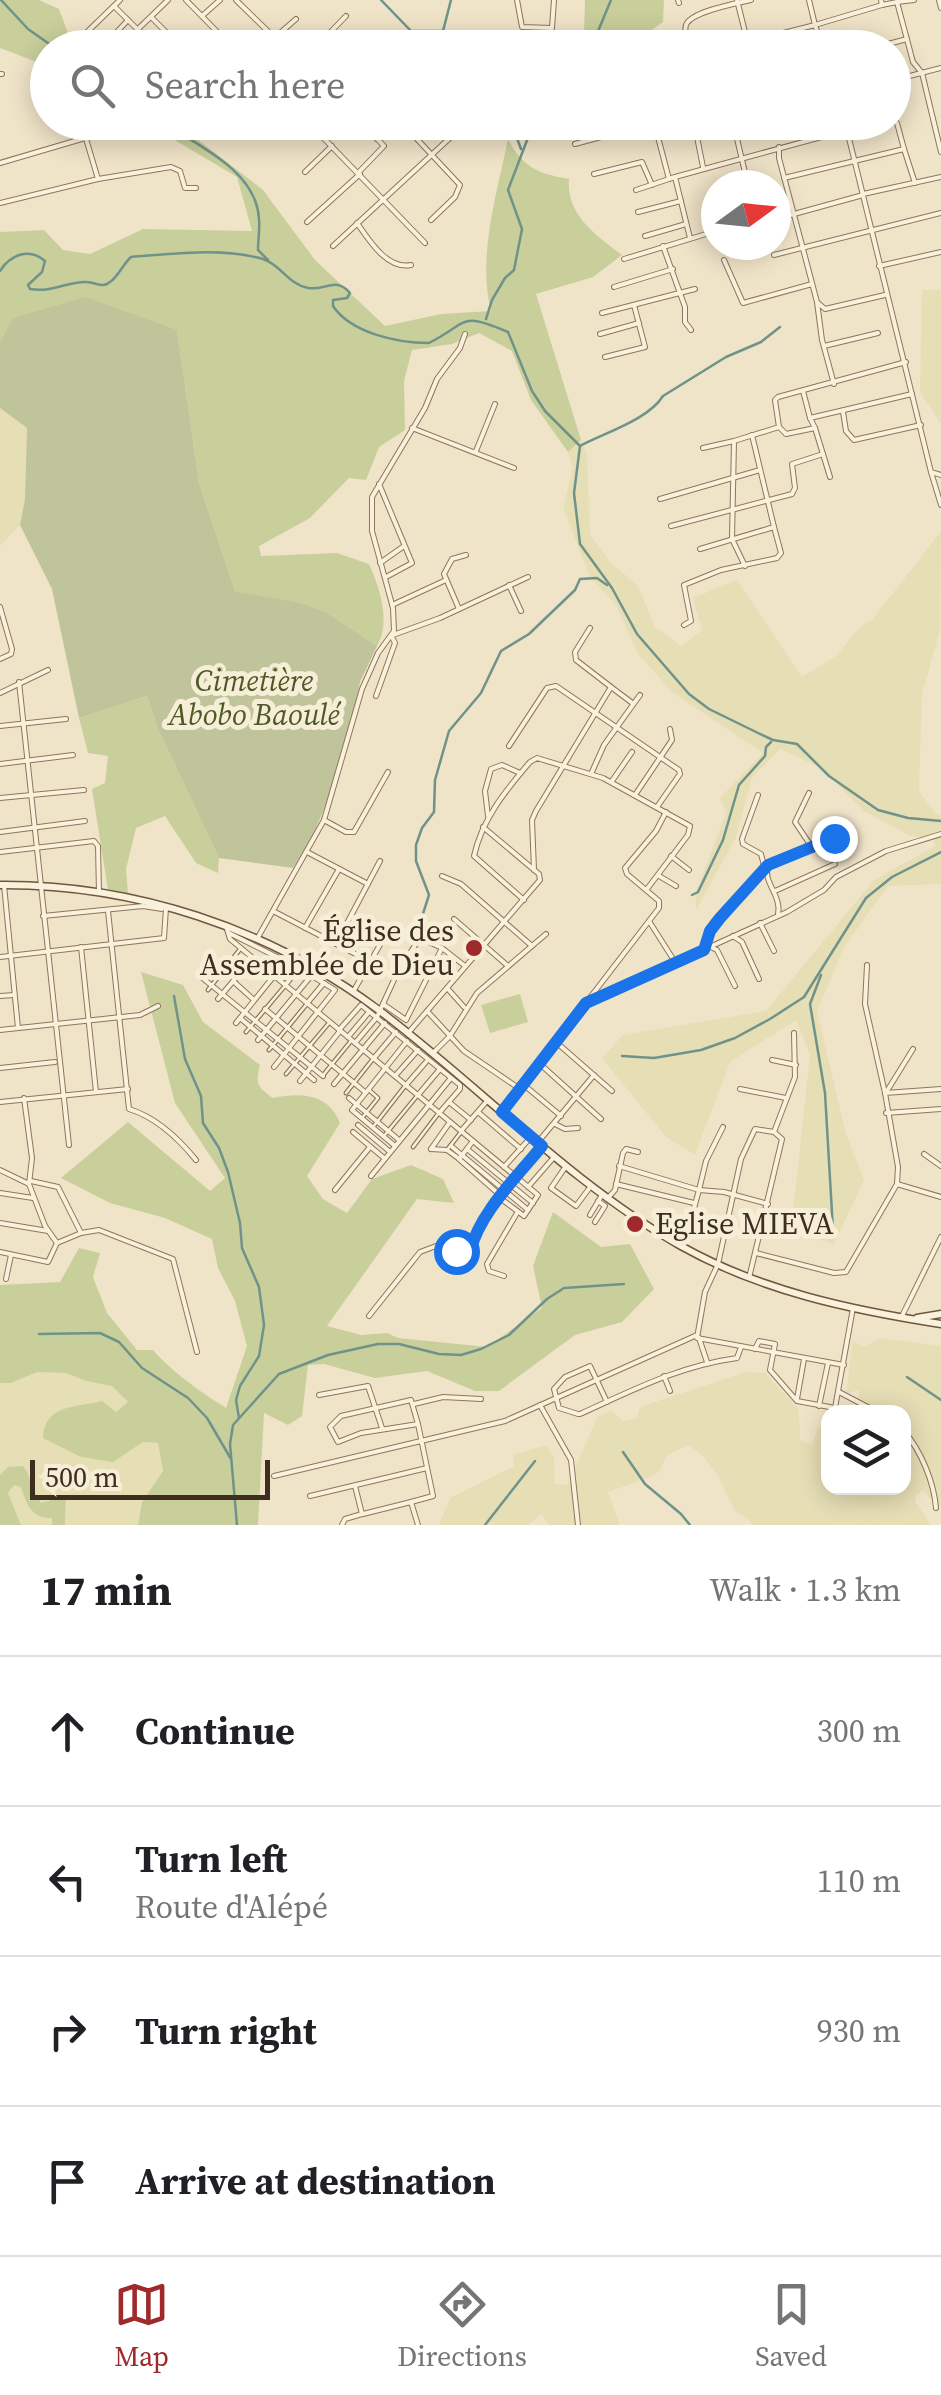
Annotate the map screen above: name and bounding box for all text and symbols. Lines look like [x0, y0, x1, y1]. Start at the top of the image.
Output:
search box [30, 30, 911, 140]
icon: search [65, 58, 120, 113]
text: Search here [145, 59, 345, 111]
north arrow [701, 170, 791, 260]
park label: Cimetière Abobo Baoulé [166, 660, 342, 735]
route end [812, 816, 858, 862]
place label: Église des Assemblée de Dieu [200, 910, 454, 985]
marker: Église des Assemblée de Dieu [463, 937, 485, 959]
place label: Eglise MIEVA [655, 1203, 834, 1244]
marker: Eglise MIEVA [624, 1213, 646, 1235]
route start [434, 1229, 480, 1275]
map controls [821, 1405, 911, 1495]
button: layers [821, 1405, 911, 1495]
scale bar [30, 1455, 270, 1500]
text: 500 m [45, 1458, 119, 1496]
text: 17 min [40, 1561, 172, 1619]
text: Walk · 1.3 km [709, 1568, 901, 1612]
icon: ahead [40, 1704, 95, 1759]
text: Continue [135, 1705, 295, 1757]
text: 300 m [817, 1709, 901, 1753]
text: Turn left [135, 1833, 287, 1885]
icon: left [40, 1854, 95, 1909]
text: 110 m [817, 1859, 901, 1903]
text: Route d'Alépé [135, 1885, 328, 1929]
icon: right [40, 2004, 95, 2059]
text: Turn right [135, 2005, 317, 2057]
text: 930 m [817, 2009, 901, 2053]
icon: arrive [40, 2154, 95, 2209]
text: Arrive at destination [135, 2155, 496, 2207]
tab: Map [114, 2277, 169, 2375]
tab: Directions [397, 2277, 527, 2375]
tab: Saved [755, 2277, 827, 2375]

